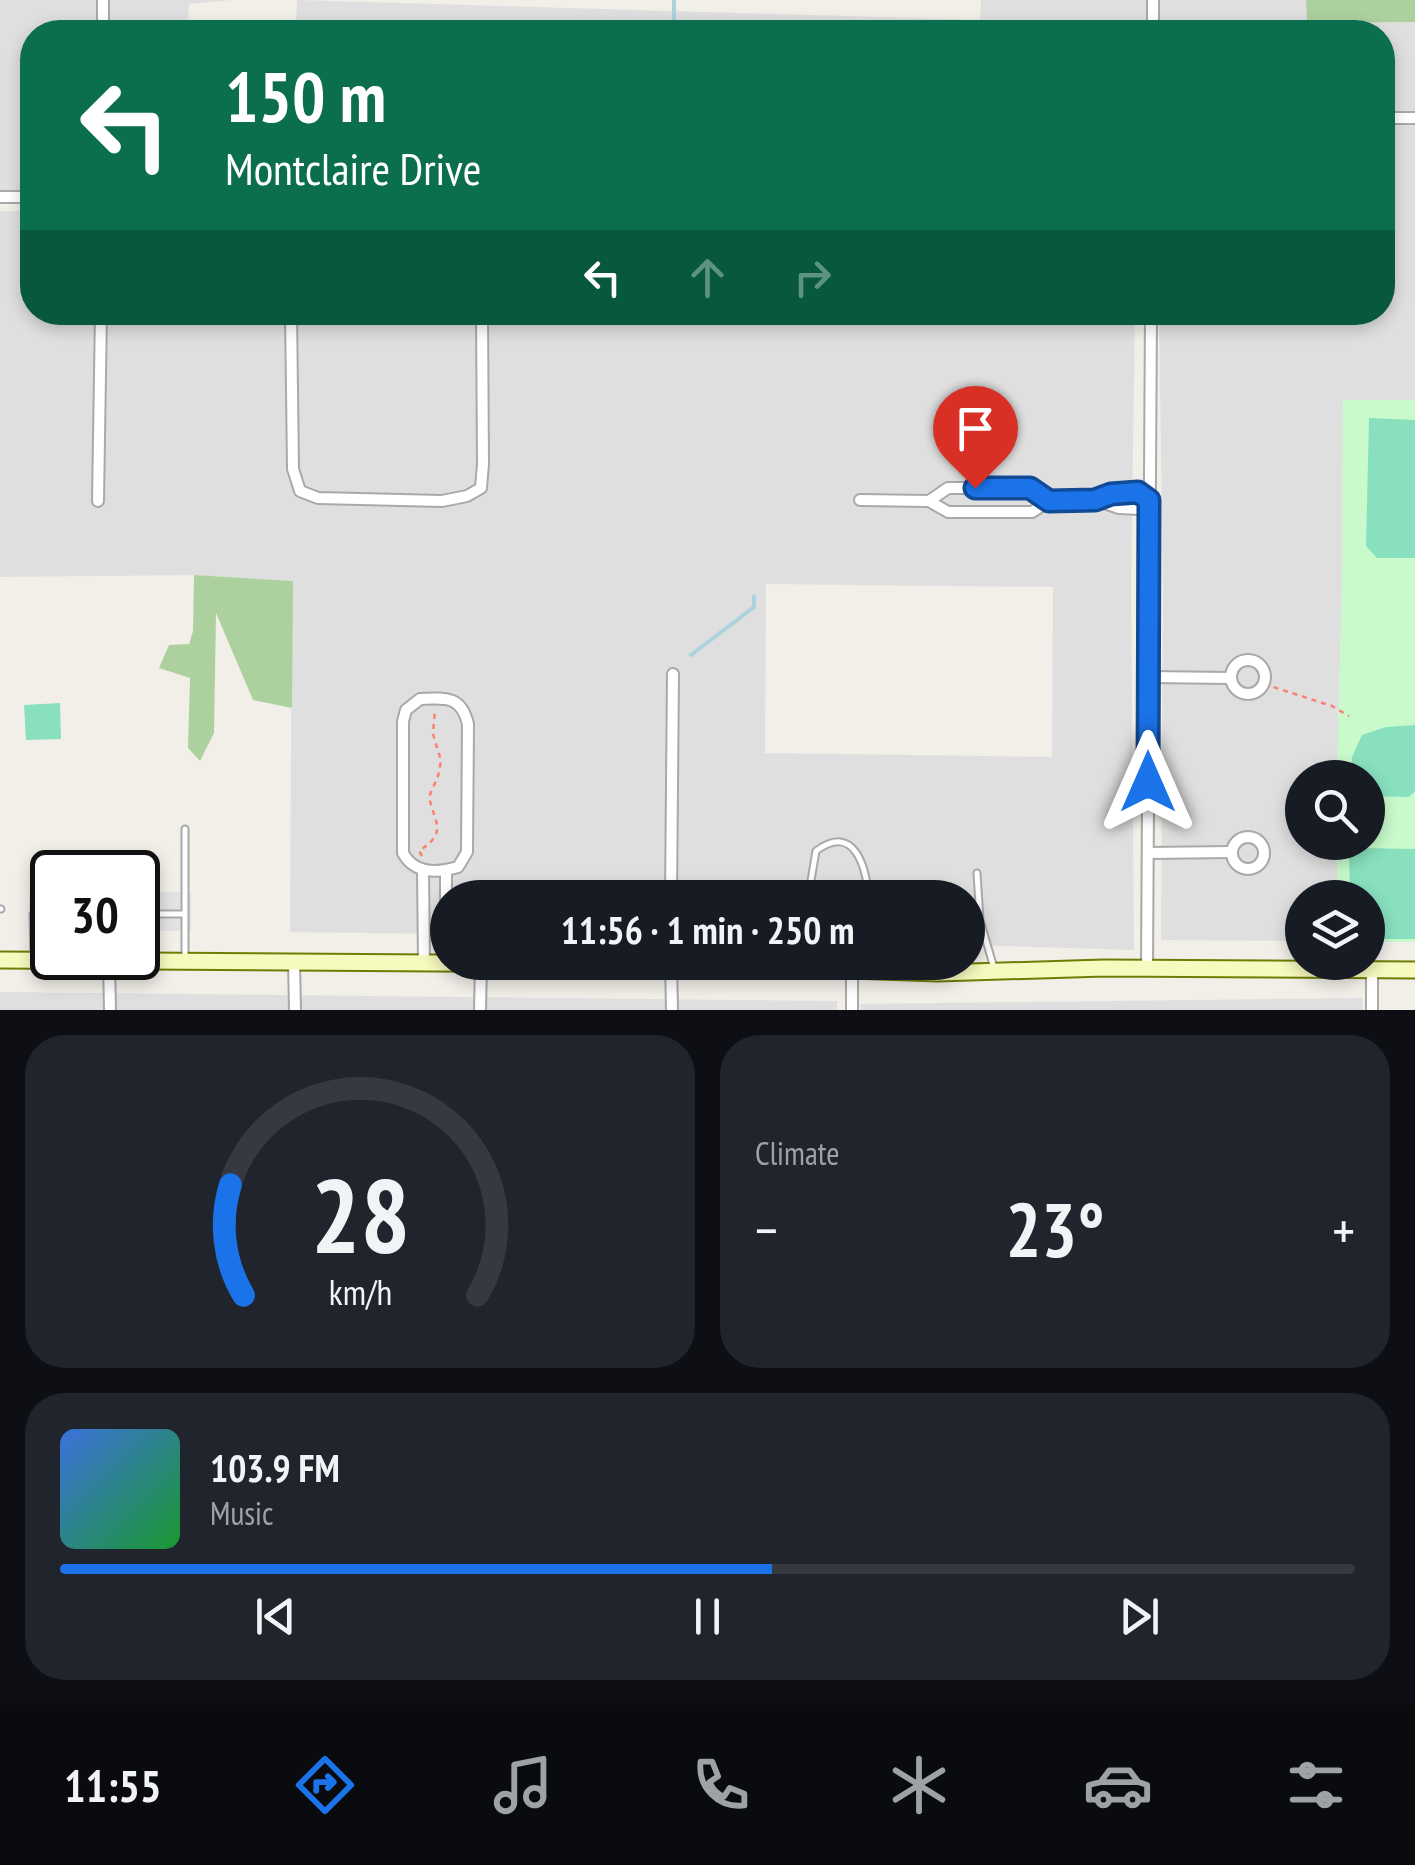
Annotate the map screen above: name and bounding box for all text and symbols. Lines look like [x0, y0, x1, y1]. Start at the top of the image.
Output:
text: 150 m [225, 51, 386, 141]
icon: left [60, 60, 190, 190]
text: Montclaire Drive [225, 139, 481, 197]
icon: left [575, 250, 630, 305]
icon: ahead [680, 250, 735, 305]
icon: right [785, 250, 840, 305]
pin [933, 386, 1018, 489]
icon: arrive [948, 401, 1003, 456]
position arrow [1096, 730, 1200, 834]
map controls [1285, 760, 1385, 980]
button: search [1285, 760, 1385, 860]
speed limit sign: 30 [30, 850, 160, 980]
button: layers [1285, 880, 1385, 980]
text: 11:56 · 1 min · 250 m [561, 905, 854, 954]
text: Climate [755, 1132, 839, 1174]
text: 28 [310, 1147, 410, 1282]
text: 23° [1005, 1181, 1105, 1278]
text: − [755, 1194, 778, 1265]
text: + [1332, 1194, 1355, 1265]
text: km/h [328, 1269, 392, 1315]
text: 103.9 FM [210, 1443, 340, 1492]
text: Music [210, 1492, 273, 1534]
icon: previous [248, 1589, 303, 1644]
icon: pause [680, 1589, 735, 1644]
icon: next [1112, 1589, 1167, 1644]
icon: directions [290, 1750, 360, 1820]
icon: music [488, 1750, 558, 1820]
icon: phone [686, 1750, 756, 1820]
icon: climate [884, 1750, 954, 1820]
icon: car [1083, 1750, 1153, 1820]
icon: filters [1281, 1750, 1351, 1820]
text: 11:55 [64, 1756, 161, 1814]

